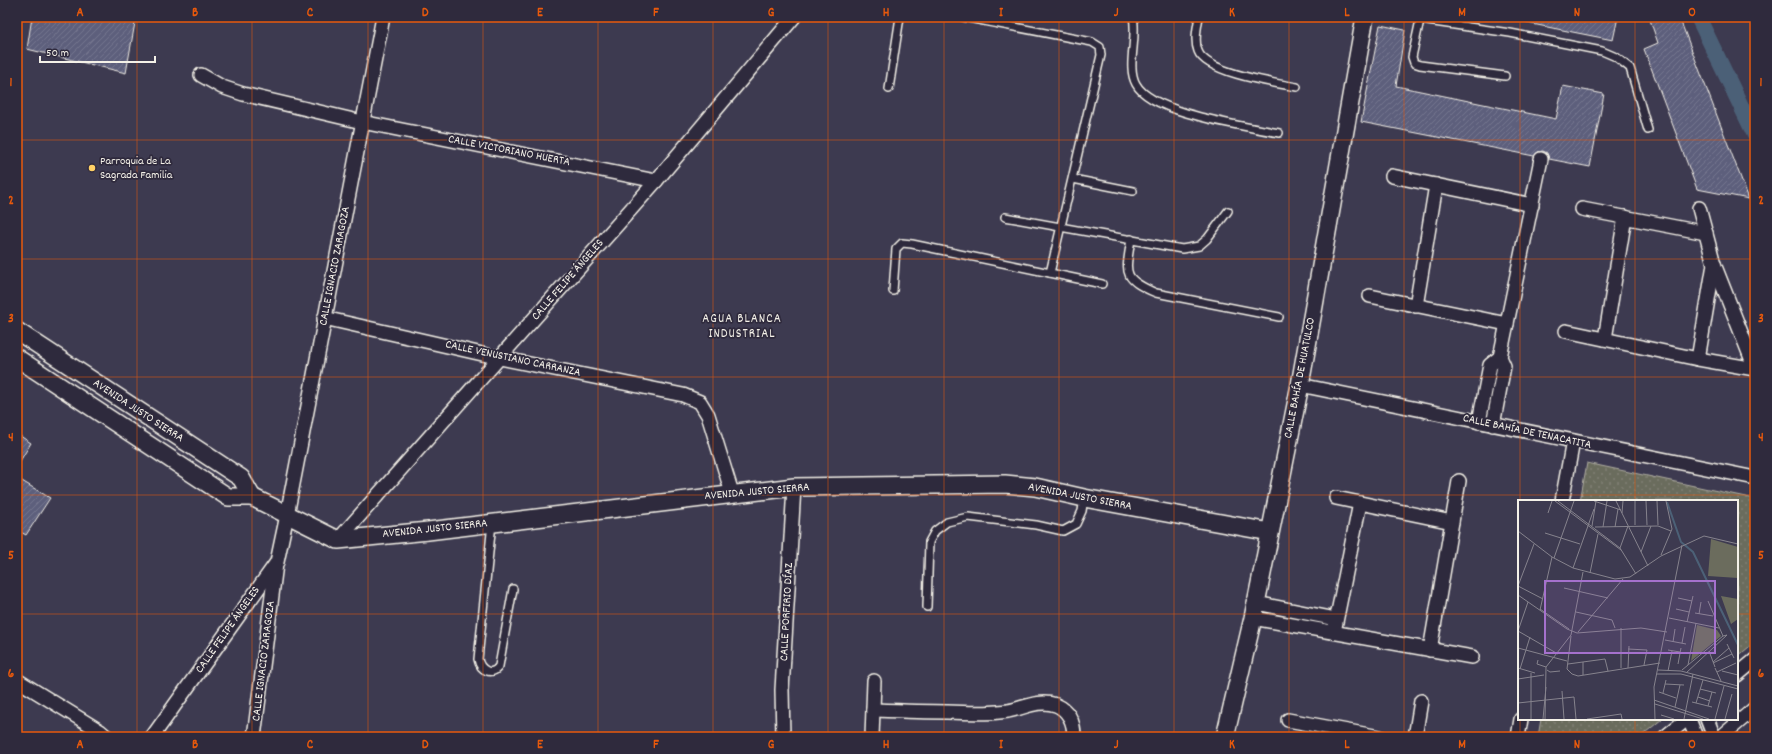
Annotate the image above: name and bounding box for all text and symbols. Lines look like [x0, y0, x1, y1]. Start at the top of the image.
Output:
text: A [76, 4, 84, 23]
text: B [192, 4, 198, 23]
text: C [307, 4, 314, 23]
text: D [422, 4, 429, 23]
text: E [537, 4, 544, 23]
text: F [653, 4, 659, 23]
text: G [768, 4, 775, 23]
text: H [883, 4, 890, 23]
text: I [999, 4, 1004, 23]
text: J [1114, 4, 1119, 23]
text: K [1229, 4, 1235, 23]
text: L [1344, 4, 1350, 23]
text: M [1458, 4, 1466, 23]
text: N [1574, 4, 1580, 23]
text: O [1688, 4, 1696, 23]
scale bar [40, 38, 155, 64]
text: 50 m [46, 45, 69, 62]
text: 1 [10, 74, 13, 93]
text: 1 [1760, 74, 1763, 93]
street label: CALLE VICTORIANO HUERTA [447, 131, 572, 171]
place label: Parroquia de La Sagrada Familia [100, 153, 173, 184]
marker: Parroquia de La Sagrada Familia [87, 163, 97, 173]
text: 2 [8, 192, 14, 211]
text: 2 [1758, 192, 1764, 211]
street label: CALLE IGNACIO ZARAGOZA [315, 205, 355, 327]
street label: CALLE FELIPE ÁNGELES [528, 236, 608, 324]
text: 3 [8, 310, 14, 329]
district label: AGUA BLANCA INDUSTRIAL [702, 310, 782, 344]
text: 3 [1758, 310, 1764, 329]
street label: CALLE BAHÍA DE HUATULCO [1280, 316, 1320, 440]
street label: CALLE VENUSTIANO CARRANZA [444, 336, 583, 382]
street label: AVENIDA JUSTO SIERRA [89, 375, 187, 447]
street label: CALLE BAHÍA DE TENACATITA [1461, 410, 1593, 454]
text: 4 [8, 429, 14, 448]
text: 4 [1758, 429, 1764, 448]
street label: AVENIDA JUSTO SIERRA [704, 479, 811, 505]
street label: AVENIDA JUSTO SIERRA [1027, 479, 1134, 515]
inset map [1518, 500, 1738, 720]
street label: AVENIDA JUSTO SIERRA [382, 515, 489, 543]
text: 5 [8, 547, 14, 566]
text: 5 [1758, 547, 1764, 566]
street label: CALLE PORFIRIO DÍAZ [776, 562, 798, 662]
street label: CALLE FELIPE ÁNGELES [192, 583, 264, 677]
street label: CALLE IGNACIO ZARAGOZA [248, 599, 280, 722]
text: 6 [8, 665, 15, 684]
text: 6 [1758, 665, 1765, 684]
text: A [76, 736, 84, 754]
text: B [192, 736, 198, 754]
text: C [307, 736, 314, 754]
text: D [422, 736, 429, 754]
text: E [537, 736, 544, 754]
text: F [653, 736, 659, 754]
text: G [768, 736, 775, 754]
text: H [883, 736, 890, 754]
text: I [999, 736, 1004, 754]
text: J [1114, 736, 1119, 754]
text: K [1229, 736, 1235, 754]
text: L [1344, 736, 1350, 754]
text: M [1458, 736, 1466, 754]
text: N [1574, 736, 1580, 754]
text: O [1688, 736, 1696, 754]

